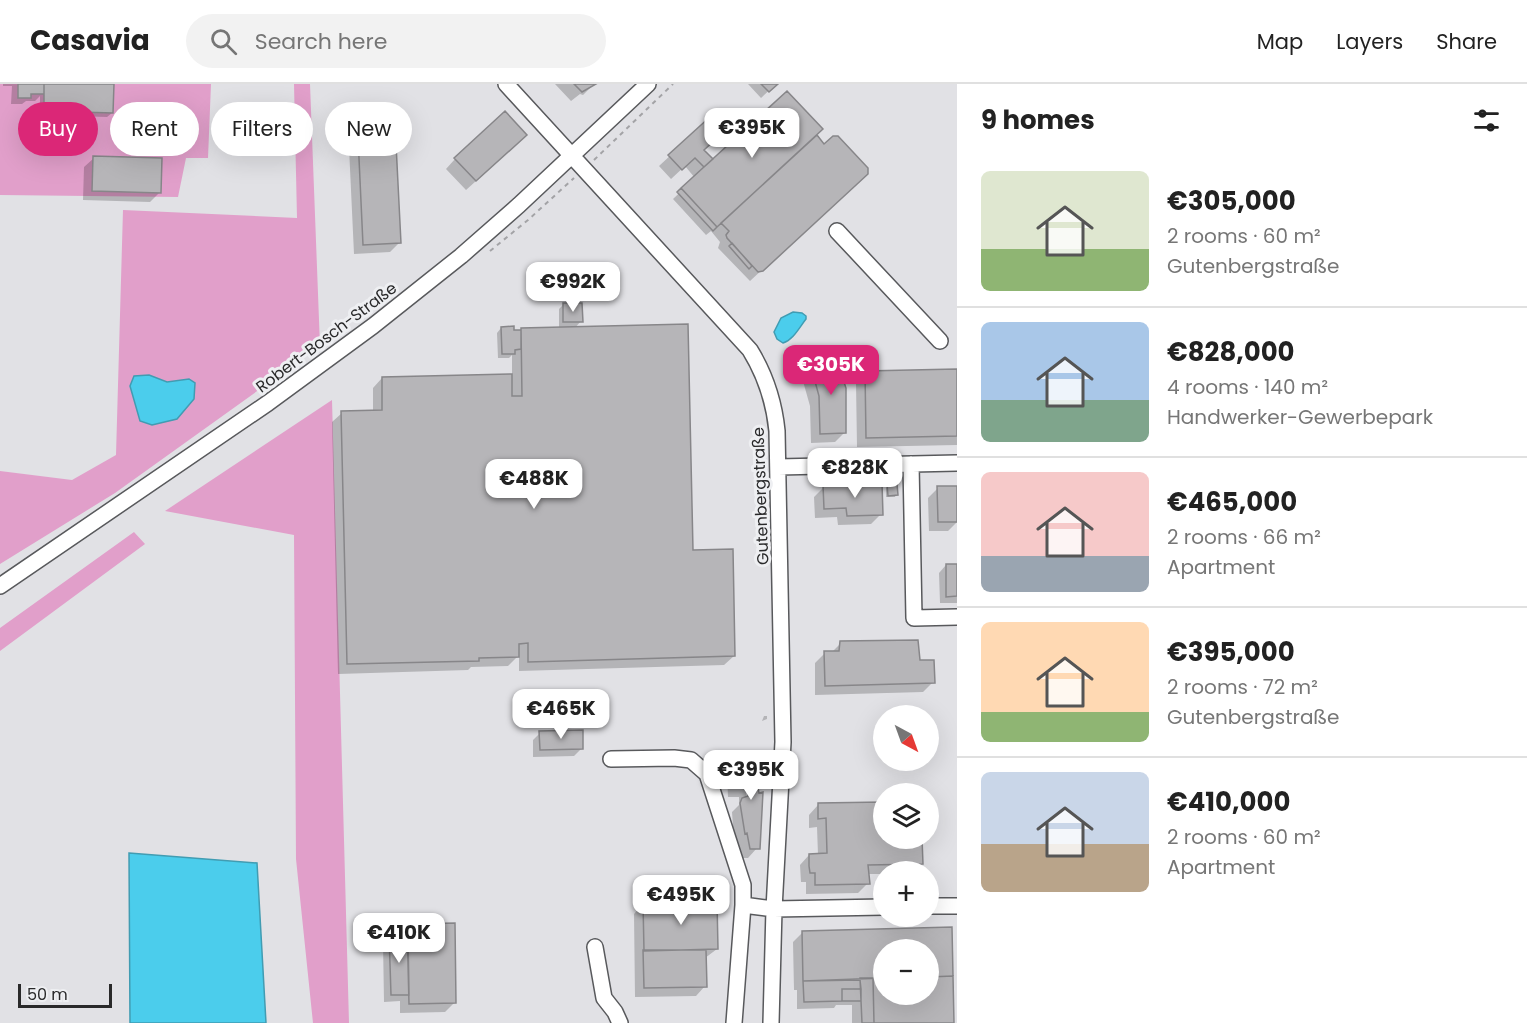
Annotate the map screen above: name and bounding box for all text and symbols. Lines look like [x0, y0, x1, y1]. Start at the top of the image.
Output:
search box [186, 14, 606, 68]
text: Casavia [30, 21, 150, 60]
icon: search [207, 25, 240, 58]
text: Search here [255, 26, 387, 57]
text: Map [1257, 27, 1303, 56]
text: Layers [1336, 27, 1403, 56]
text: Share [1436, 27, 1497, 56]
chip: Buy [18, 102, 98, 156]
chip: Rent [110, 102, 199, 156]
chip: Filters [211, 102, 313, 156]
chip: New [325, 102, 412, 156]
text: 9 homes [981, 102, 1095, 138]
icon: filters [1470, 104, 1503, 137]
pin: €395K [710, 108, 794, 159]
text: €395K [718, 113, 786, 141]
text: €305,000 [1167, 183, 1296, 219]
icon: home [1029, 195, 1101, 267]
text: 2 rooms · 60 m² [1167, 222, 1321, 250]
text: Gutenbergstraße [1167, 252, 1339, 280]
pin: €992K [531, 262, 615, 313]
text: €992K [540, 267, 606, 295]
street label: Robert-Bosch-Straße [251, 277, 402, 398]
text: €828,000 [1167, 334, 1295, 370]
pin: €305K [789, 345, 873, 396]
icon: home [1029, 346, 1101, 418]
text: €305K [797, 350, 865, 378]
text: 4 rooms · 140 m² [1167, 373, 1328, 401]
text: Handwerker-Gewerbepark [1167, 403, 1433, 431]
street label: Gutenbergstraße [747, 427, 774, 565]
pin: €828K [813, 448, 897, 499]
text: €828K [821, 453, 889, 481]
pin: €488K [492, 459, 576, 510]
text: €488K [499, 464, 569, 492]
text: €465,000 [1167, 484, 1297, 520]
icon: home [1029, 496, 1101, 568]
text: 2 rooms · 66 m² [1167, 523, 1321, 551]
text: Apartment [1167, 553, 1275, 581]
text: €395,000 [1167, 634, 1295, 670]
icon: home [1029, 646, 1101, 718]
text: 2 rooms · 72 m² [1167, 673, 1318, 701]
pin: €465K [519, 689, 603, 740]
text: €465K [526, 694, 596, 722]
text: Gutenbergstraße [1167, 703, 1339, 731]
north arrow [873, 705, 939, 771]
map controls [873, 705, 939, 1005]
pin: €395K [709, 750, 793, 801]
text: €395K [717, 755, 785, 783]
button: layers [873, 783, 939, 849]
text: €410,000 [1167, 784, 1290, 820]
icon: home [1029, 796, 1101, 868]
text: 2 rooms · 60 m² [1167, 823, 1321, 851]
text: Apartment [1167, 853, 1275, 881]
button: + [873, 861, 939, 927]
pin: €495K [639, 875, 723, 926]
text: €495K [647, 880, 715, 908]
pin: €410K [357, 913, 441, 964]
text: €410K [367, 918, 431, 946]
button: − [873, 939, 939, 1005]
scale bar [18, 981, 112, 1008]
text: 50 m [27, 983, 68, 1006]

